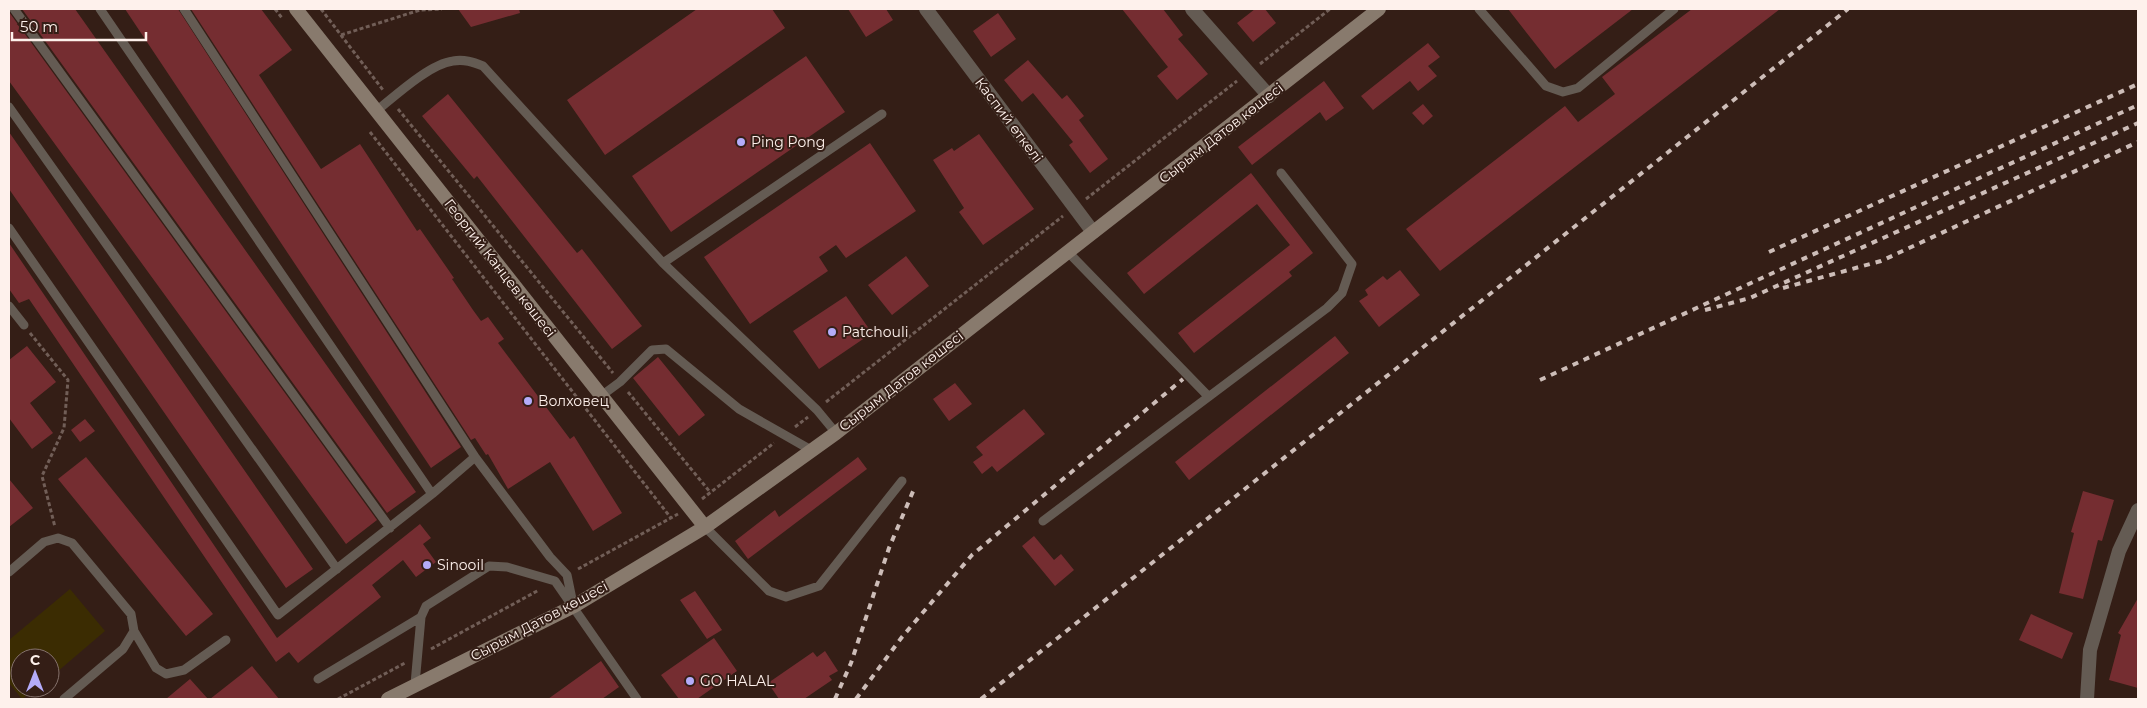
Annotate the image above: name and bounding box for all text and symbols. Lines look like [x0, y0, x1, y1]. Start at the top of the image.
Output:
scale bar [12, 10, 146, 42]
text: 50 m [20, 17, 58, 36]
street label: Каспий өткелі [971, 74, 1047, 166]
street label: Сырым Датов көшесі [1155, 79, 1287, 187]
place label: Ping Pong [751, 133, 825, 151]
marker: Ping Pong [735, 136, 747, 148]
street label: Георгий Канцев көшесі [440, 195, 560, 341]
place label: Patchouli [842, 323, 908, 341]
marker: Patchouli [826, 326, 838, 338]
street label: Сырым Датов көшесі [835, 327, 967, 435]
place label: Волховец [538, 392, 609, 410]
marker: Волховец [522, 395, 534, 407]
place label: Sinooil [437, 556, 484, 574]
marker: Sinooil [421, 559, 433, 571]
street label: Сырым Датов көшесі [467, 577, 611, 665]
north arrow [10, 648, 60, 698]
text: С [30, 651, 40, 669]
place label: GO HALAL [700, 672, 775, 690]
marker: GO HALAL [684, 675, 696, 687]

